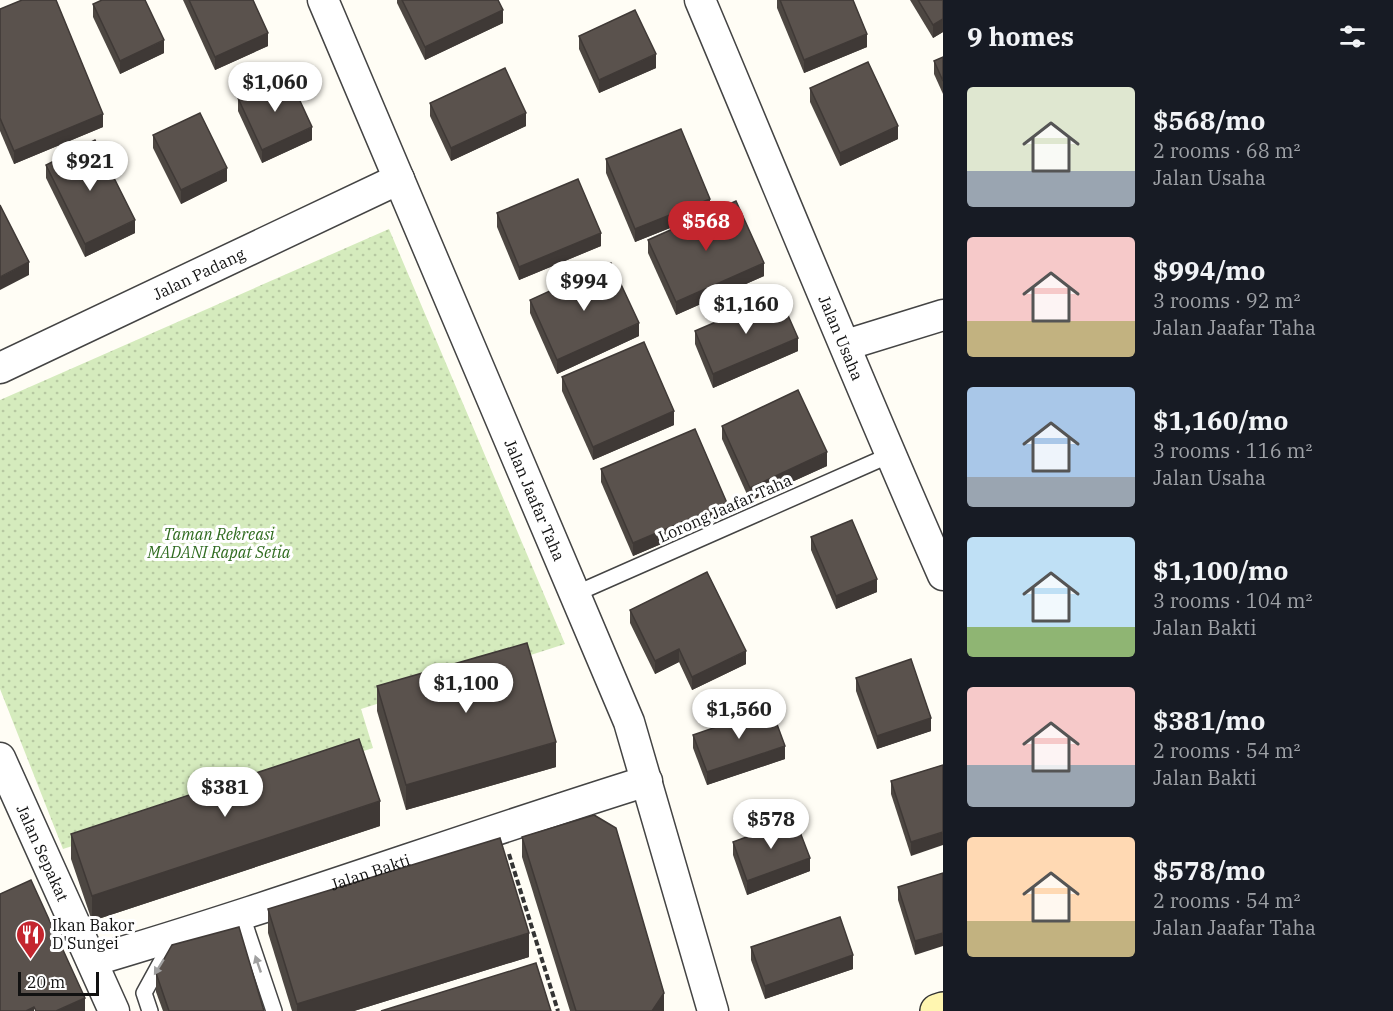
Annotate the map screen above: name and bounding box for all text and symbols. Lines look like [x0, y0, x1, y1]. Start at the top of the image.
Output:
text: 9 homes [967, 19, 1074, 53]
icon: filters [1336, 20, 1369, 53]
pin: $1,060 [226, 62, 324, 113]
text: $1,060 [242, 68, 308, 95]
text: $568/mo [1153, 103, 1265, 137]
icon: home [1015, 111, 1087, 183]
text: 2 rooms · 68 m² [1153, 137, 1300, 164]
pin: $921 [54, 141, 126, 192]
text: $921 [66, 147, 114, 174]
text: Jalan Usaha [1153, 164, 1266, 191]
pin: $568 [670, 201, 742, 252]
text: $568 [682, 207, 730, 234]
street label: Jalan Padang [150, 243, 248, 304]
text: $994/mo [1153, 253, 1265, 287]
pin: $994 [548, 261, 620, 312]
icon: home [1015, 261, 1087, 333]
text: $994 [560, 267, 608, 294]
pin: $1,160 [697, 284, 795, 335]
text: 3 rooms · 92 m² [1153, 287, 1300, 314]
text: $1,160 [713, 290, 779, 317]
street label: Jalan Usaha [814, 292, 868, 384]
text: Jalan Jaafar Taha [1153, 314, 1316, 341]
text: $1,160/mo [1153, 403, 1288, 437]
icon: home [1015, 411, 1087, 483]
street label: Jalan Jaafar Taha [500, 436, 570, 564]
text: 3 rooms · 116 m² [1153, 437, 1312, 464]
text: Jalan Usaha [1153, 464, 1266, 491]
street label: Lorong Jaafar Taha [655, 469, 795, 546]
park label: Taman Rekreasi MADANI Rapat Setia [147, 524, 291, 562]
text: $1,100/mo [1153, 553, 1288, 587]
icon: home [1015, 561, 1087, 633]
text: 3 rooms · 104 m² [1153, 587, 1312, 614]
text: Jalan Bakti [1153, 614, 1256, 641]
pin: $1,100 [417, 663, 515, 714]
text: $1,100 [433, 669, 499, 696]
pin: $1,560 [690, 689, 788, 740]
text: $1,560 [706, 695, 772, 722]
text: $381/mo [1153, 703, 1265, 737]
icon: home [1015, 711, 1087, 783]
text: 2 rooms · 54 m² [1153, 737, 1300, 764]
text: Jalan Bakti [1153, 764, 1256, 791]
pin: $381 [189, 767, 261, 818]
text: $381 [201, 773, 249, 800]
pin: $578 [735, 799, 807, 850]
street label: Jalan Sepakat [12, 801, 73, 905]
text: $578 [747, 805, 795, 832]
street label: Jalan Bakti [328, 849, 413, 895]
text: $578/mo [1153, 853, 1265, 887]
icon: home [1015, 861, 1087, 933]
text: 2 rooms · 54 m² [1153, 887, 1300, 914]
text: Jalan Jaafar Taha [1153, 914, 1316, 941]
place label: Ikan Bakor D'Sungei [52, 915, 134, 953]
restaurant icon: Ikan Bakor D'Sungei [15, 918, 47, 960]
one-way arrow [253, 954, 262, 972]
one-way arrow [153, 959, 164, 975]
scale bar [18, 969, 99, 996]
text: 20 m [27, 972, 65, 992]

